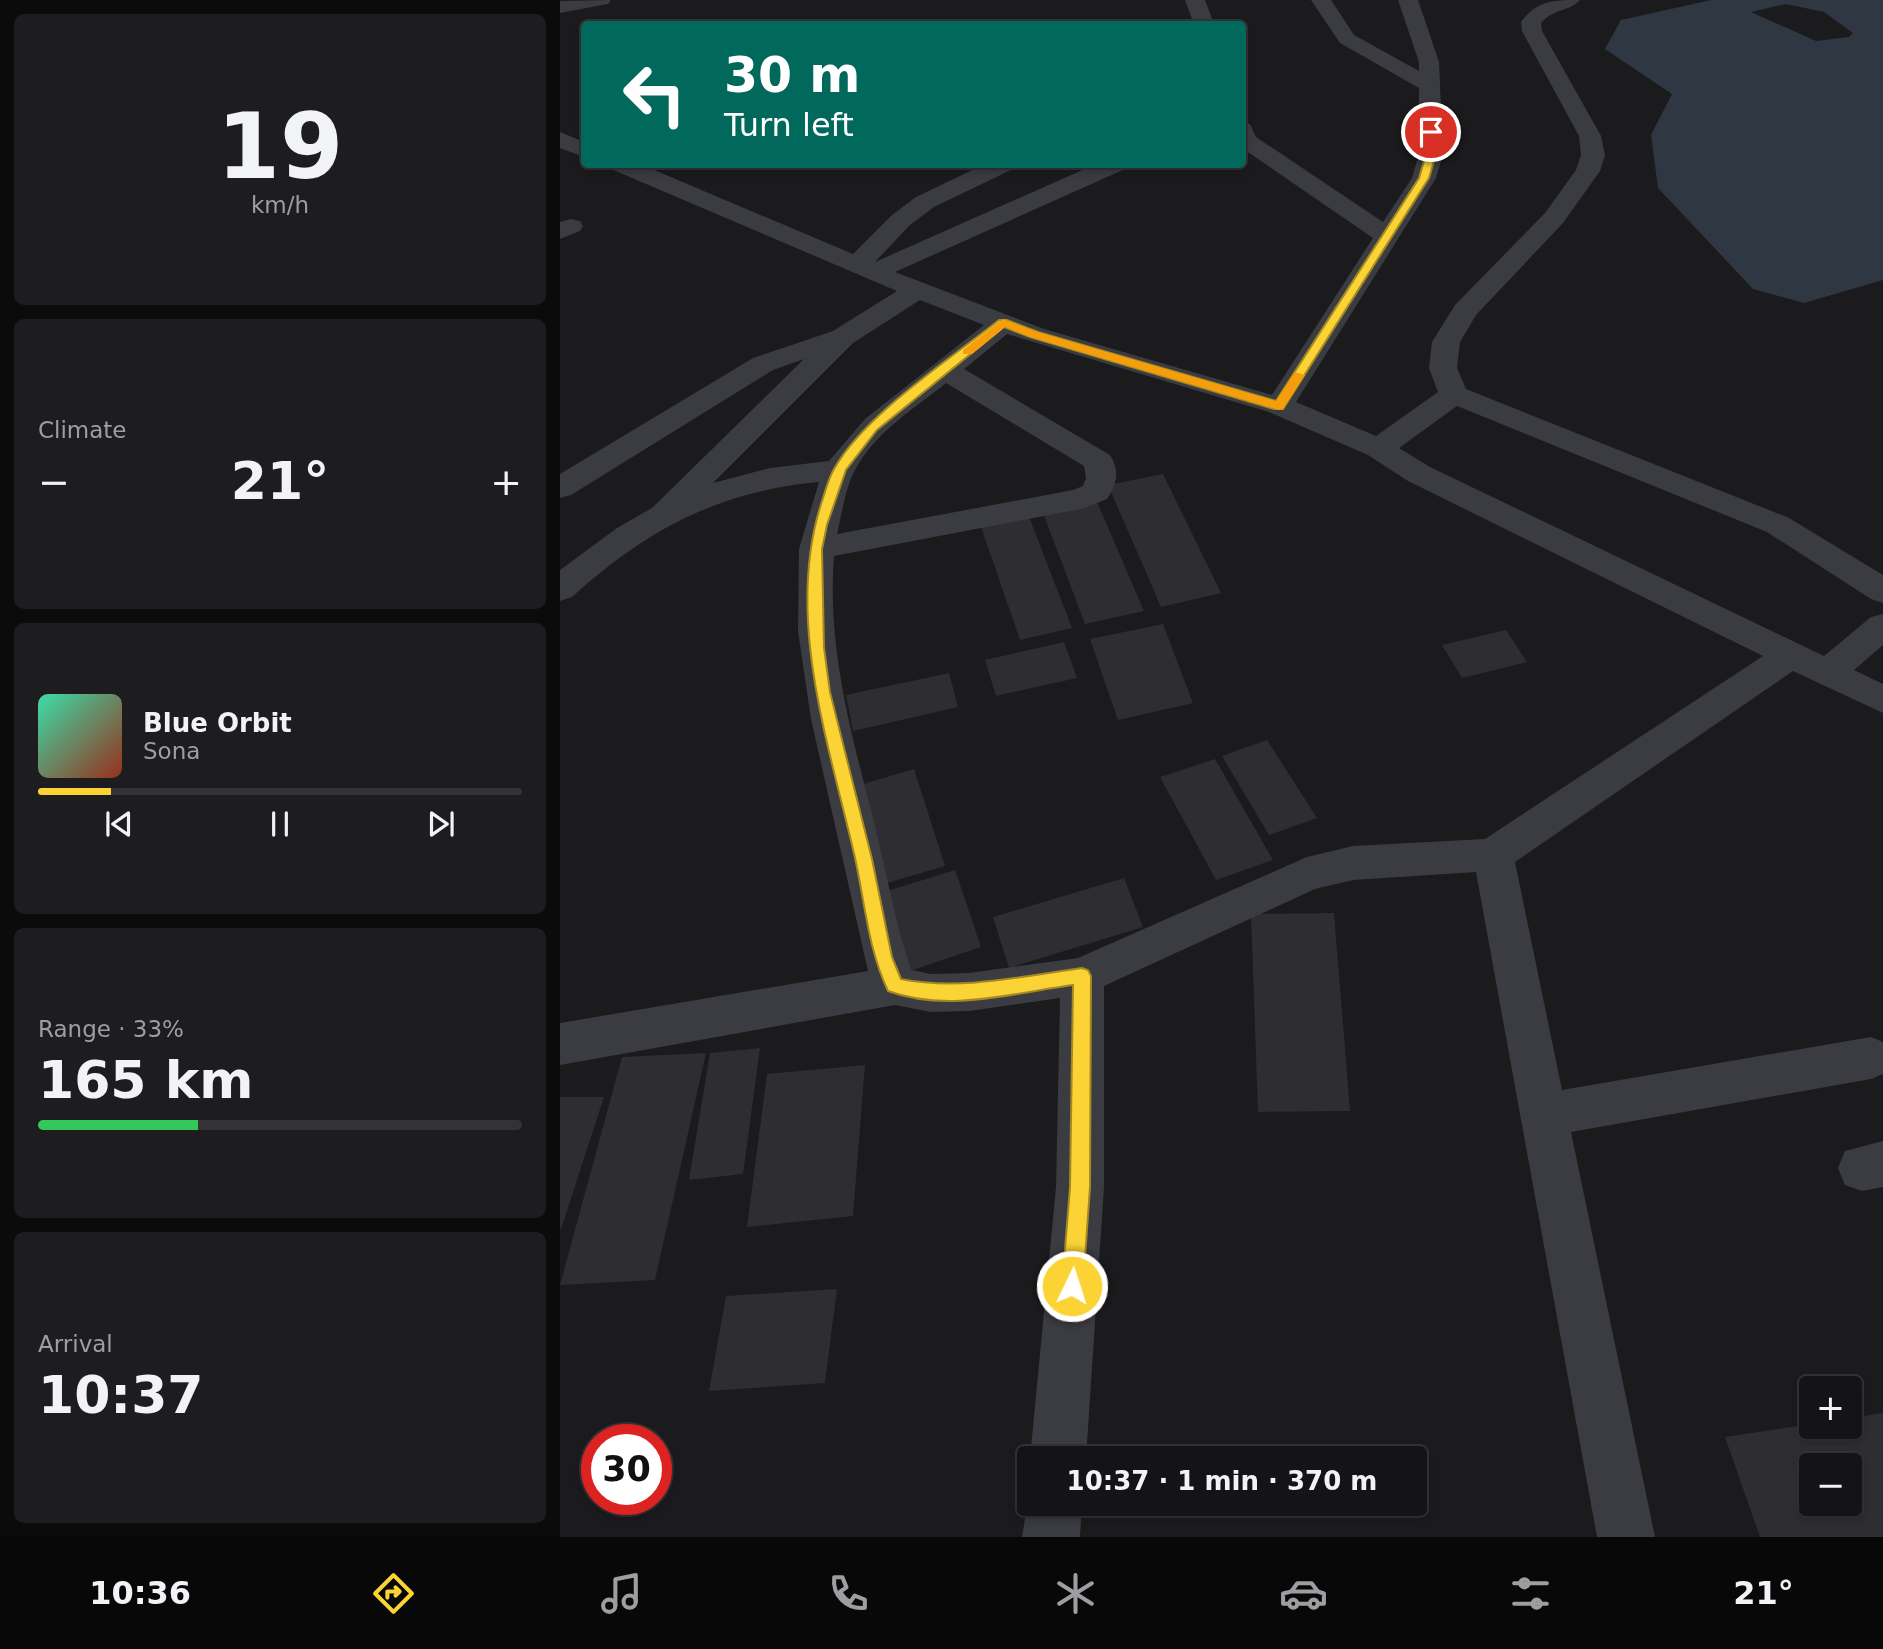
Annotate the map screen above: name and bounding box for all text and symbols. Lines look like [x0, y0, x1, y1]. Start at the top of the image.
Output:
text: 30 m [724, 47, 860, 104]
icon: left [609, 49, 700, 140]
text: 19 [217, 94, 343, 199]
pin [1401, 102, 1461, 162]
text: Turn left [724, 106, 854, 144]
icon: arrive [1412, 113, 1450, 151]
text: km/h [251, 192, 309, 218]
text: Climate [38, 417, 127, 443]
text: 21° [231, 451, 329, 511]
text: − [38, 460, 70, 504]
text: + [490, 460, 522, 504]
text: Blue Orbit [143, 708, 292, 738]
text: Sona [143, 738, 200, 764]
icon: previous [100, 805, 138, 843]
icon: pause [261, 805, 299, 843]
icon: next [422, 805, 460, 843]
text: Range · 33% [38, 1016, 184, 1042]
text: 165 km [38, 1050, 253, 1110]
position arrow [1035, 1249, 1109, 1323]
text: Arrival [38, 1331, 113, 1357]
text: 10:37 [38, 1365, 204, 1425]
map controls [1799, 1376, 1862, 1516]
button: + [1799, 1376, 1862, 1439]
speed limit sign: 30 [581, 1424, 672, 1515]
button: − [1799, 1453, 1862, 1516]
text: 10:37 · 1 min · 370 m [1067, 1466, 1377, 1496]
icon: directions [369, 1569, 418, 1618]
icon: music [597, 1569, 646, 1618]
icon: phone [824, 1569, 873, 1618]
icon: climate [1051, 1569, 1100, 1618]
icon: car [1279, 1569, 1328, 1618]
icon: filters [1506, 1569, 1555, 1618]
text: 10:36 [89, 1574, 191, 1612]
text: 21° [1733, 1574, 1794, 1612]

